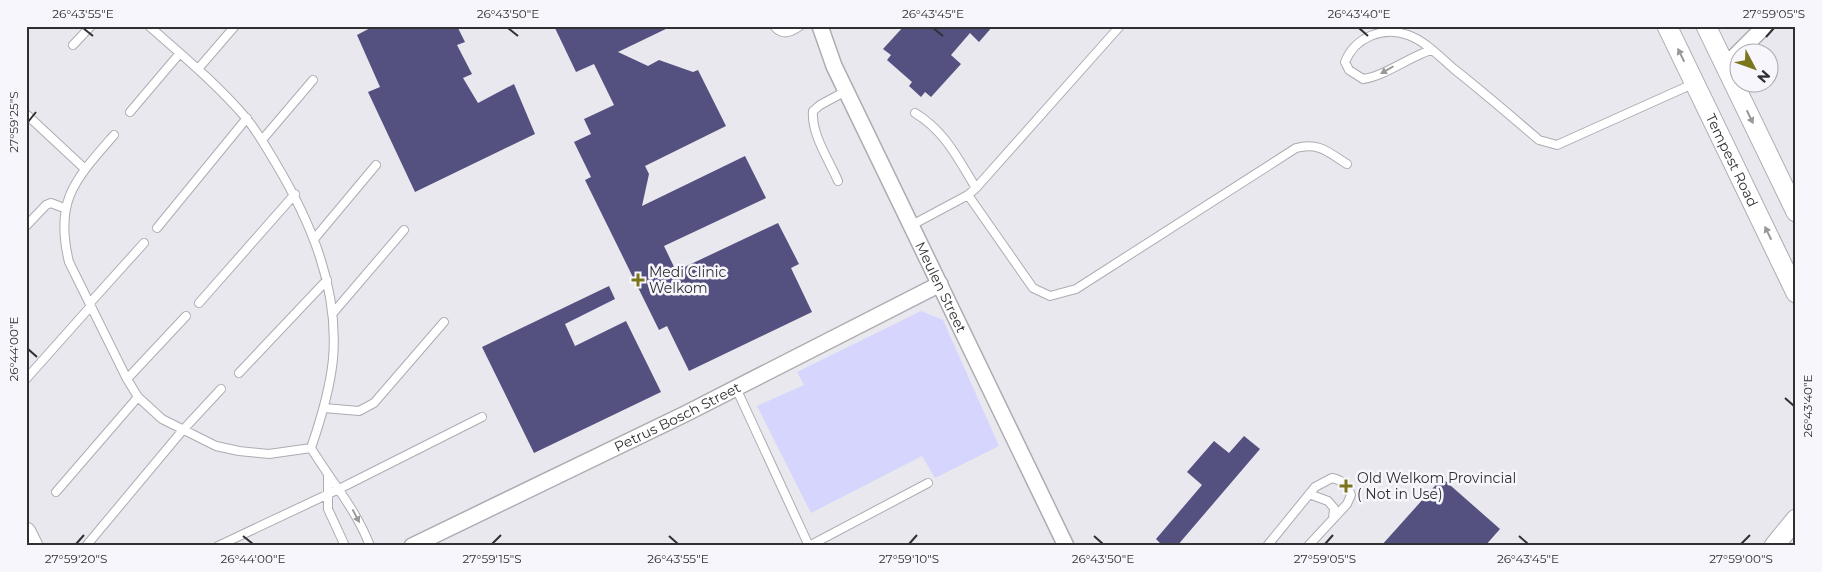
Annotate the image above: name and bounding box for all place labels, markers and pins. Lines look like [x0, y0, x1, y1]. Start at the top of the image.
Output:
place label: Medi Clinic Welkom [649, 263, 726, 297]
marker: Medi Clinic Welkom [631, 273, 645, 287]
place label: Old Welkom Provincial ( Not in Use) [1357, 469, 1516, 503]
marker: Old Welkom Provincial ( Not in Use) [1339, 479, 1353, 493]

